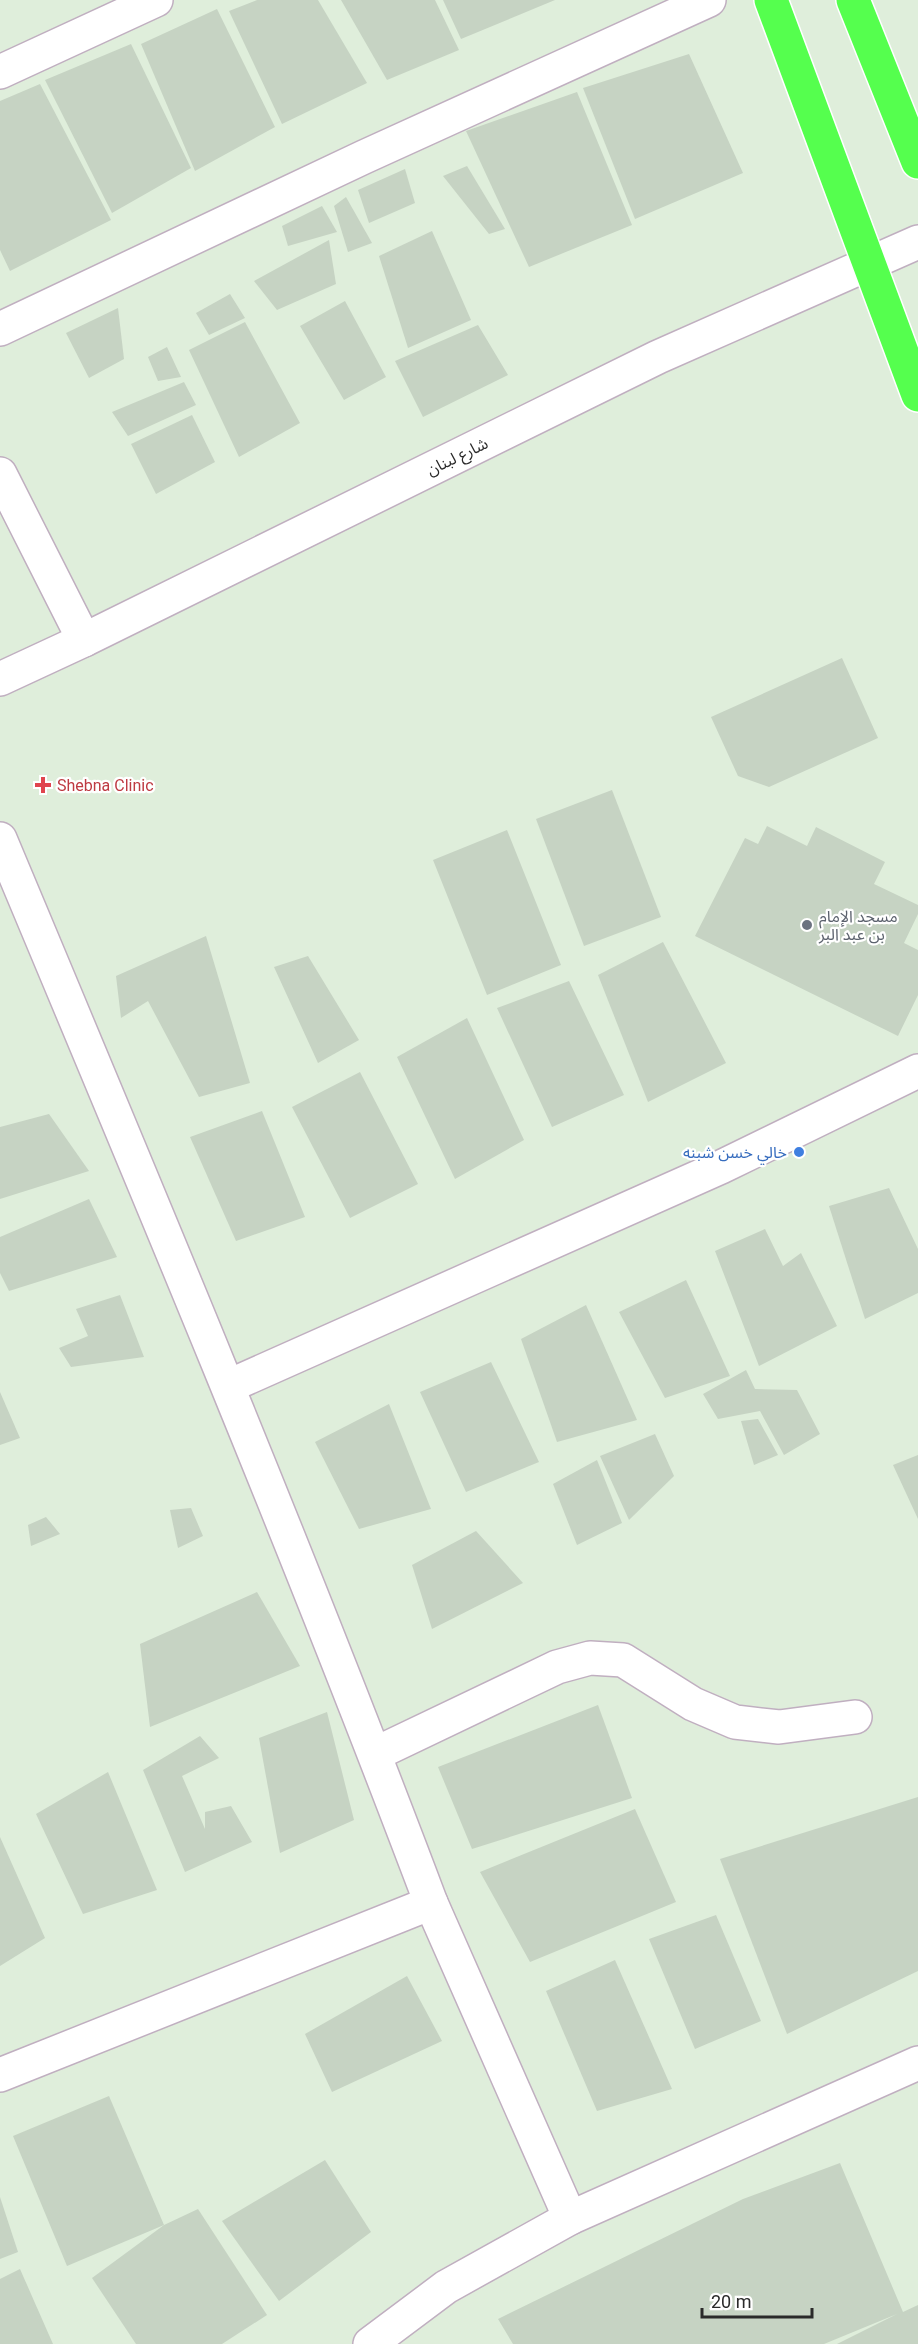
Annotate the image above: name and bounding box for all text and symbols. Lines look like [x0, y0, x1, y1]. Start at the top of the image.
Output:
street label: شارع لبنان [423, 433, 492, 482]
marker: Shebna Clinic [34, 776, 52, 794]
place label: Shebna Clinic [57, 776, 154, 795]
place label: مسجد الإمام بن عبد البر [818, 907, 898, 944]
marker: مسجد الإمام بن عبد البر [800, 918, 814, 932]
place label: خالي خسن شبنه [683, 1143, 787, 1165]
marker: خالي خسن شبنه [792, 1145, 806, 1159]
scale bar [702, 2281, 812, 2319]
text: 20 m [711, 2291, 751, 2312]

